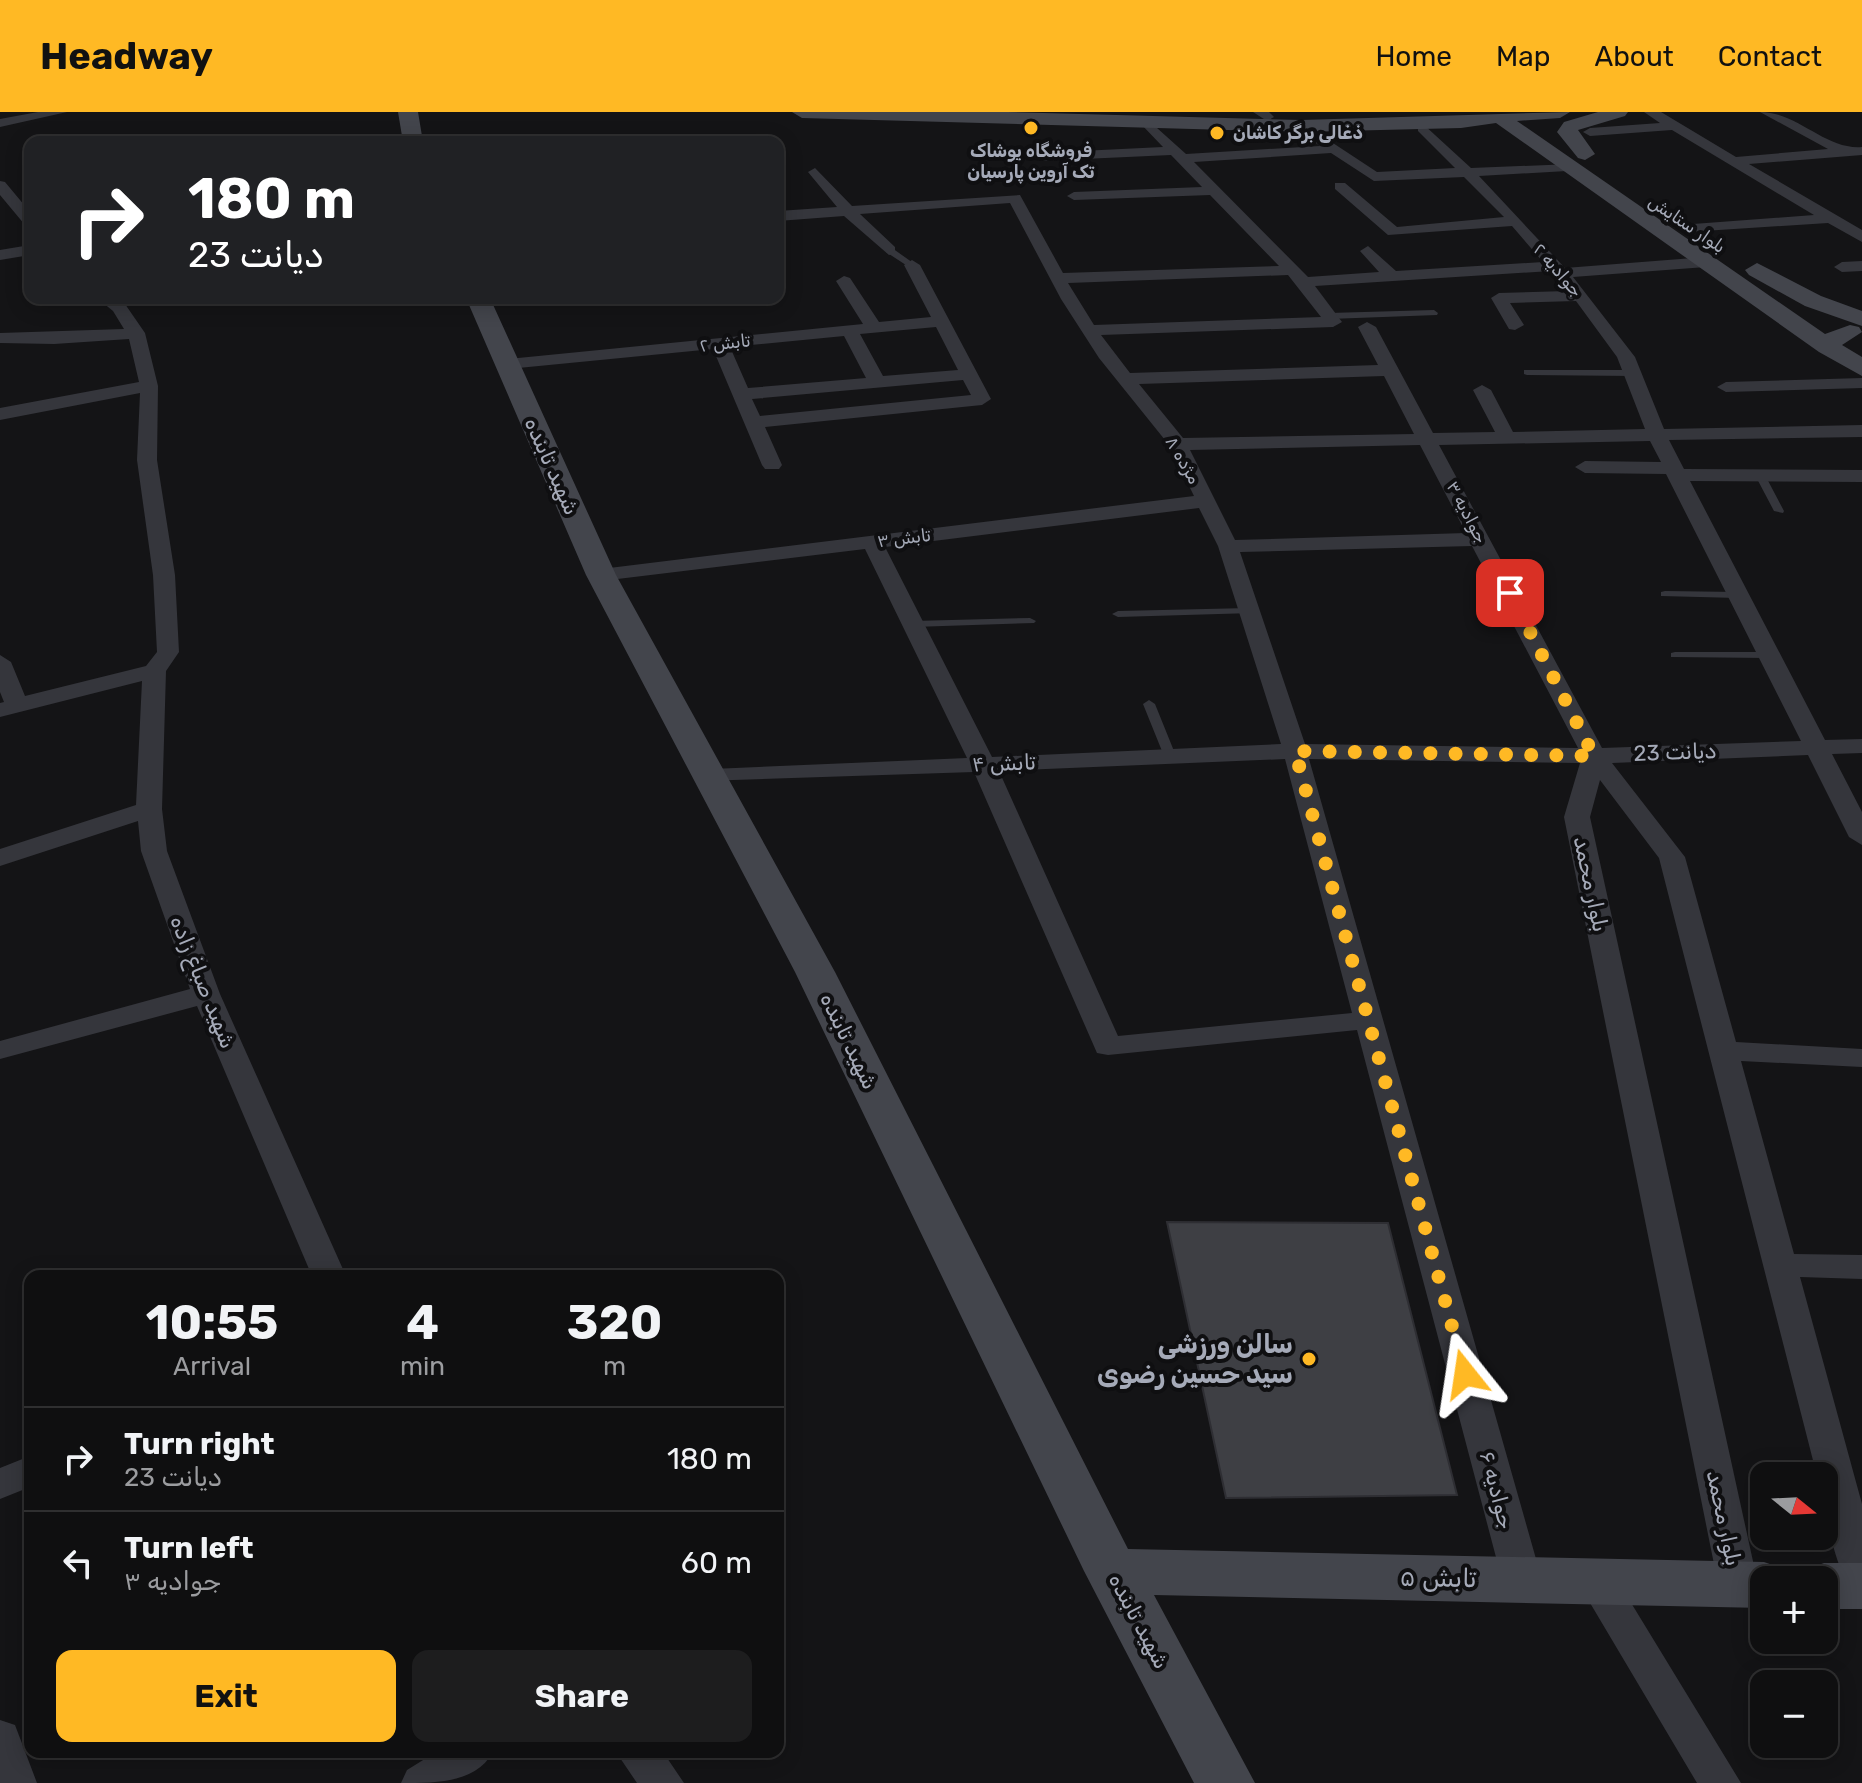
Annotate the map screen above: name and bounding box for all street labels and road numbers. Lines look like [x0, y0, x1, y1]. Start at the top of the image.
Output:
street label: بلوار ستایش [1644, 190, 1730, 258]
street label: جوادیه ۲ [1529, 238, 1587, 302]
street label: تابش ۲ [698, 329, 752, 357]
street label: شهید تابنده [519, 413, 585, 519]
street label: مژده ۸ [1160, 432, 1206, 488]
street label: جوادیه ۳ [1441, 477, 1493, 547]
street label: تابش ۳ [876, 524, 932, 552]
street label: دیانت 23 [1633, 737, 1717, 767]
street label: تابش ۴ [972, 748, 1037, 778]
street label: بلوار محمد [1568, 834, 1614, 934]
street label: شهید صباغ زاده [163, 912, 242, 1053]
street label: شهید تابنده [814, 988, 884, 1094]
street label: جوادیه ۶ [1474, 1448, 1520, 1532]
street label: بلوار محمد [1701, 1468, 1747, 1568]
street label: تابش ۵ [1399, 1562, 1477, 1594]
street label: شهید تابنده [1103, 1569, 1175, 1673]

